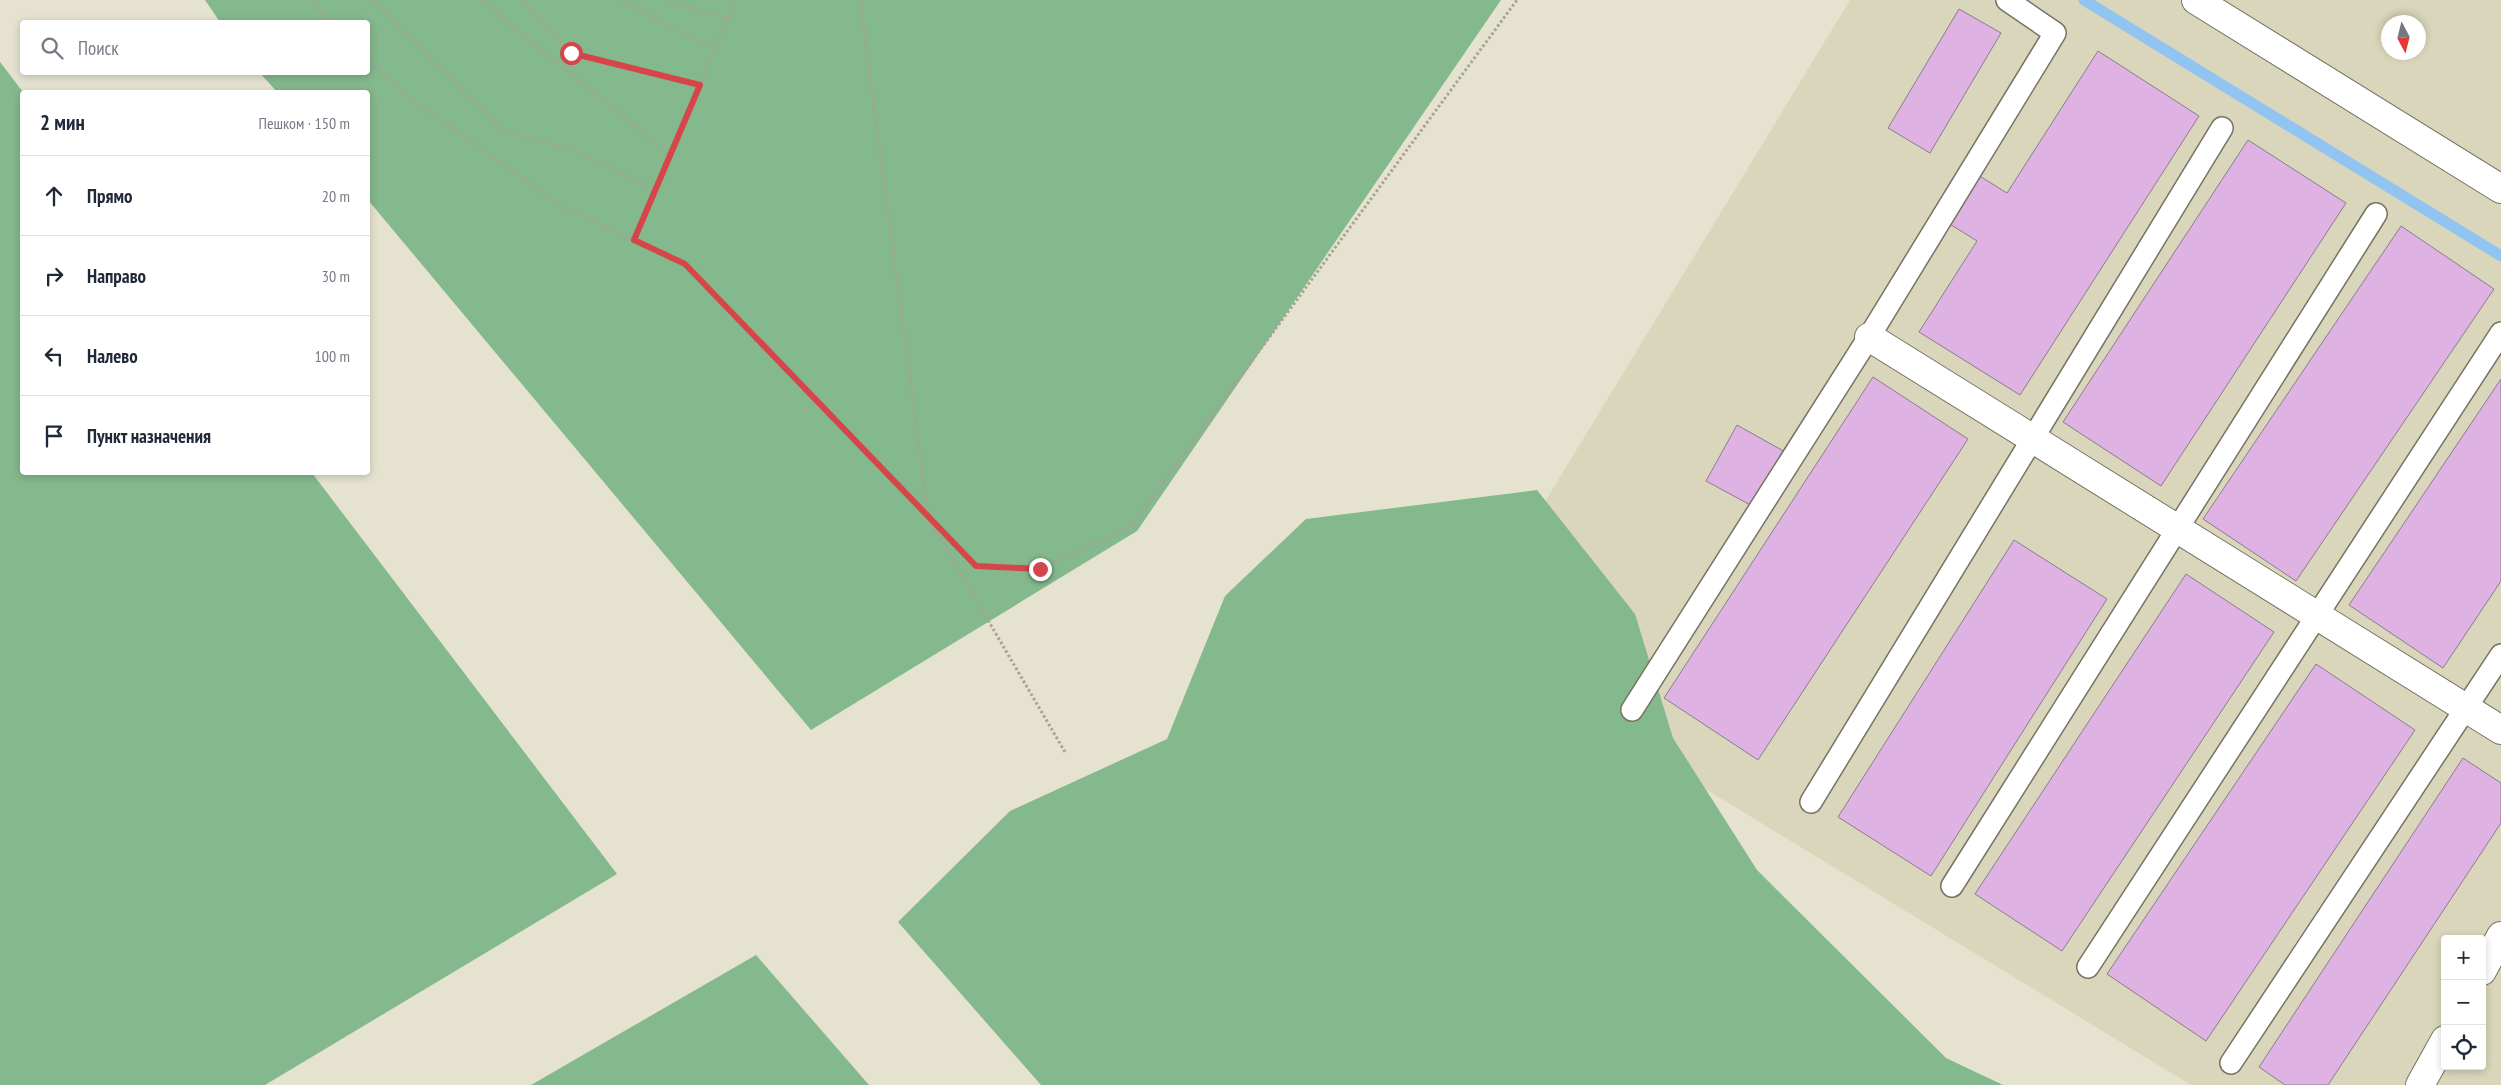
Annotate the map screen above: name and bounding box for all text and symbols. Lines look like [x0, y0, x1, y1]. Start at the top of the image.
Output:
north arrow [2381, 15, 2426, 60]
search box [20, 20, 370, 75]
icon: search [38, 34, 66, 62]
text: Поиск [78, 36, 119, 60]
route start [560, 42, 583, 65]
text: 2 мин [40, 109, 85, 136]
text: Пешком · 150 m [259, 113, 350, 133]
icon: ahead [40, 182, 68, 210]
text: Прямо [87, 184, 132, 208]
text: 20 m [322, 186, 350, 206]
icon: right [40, 262, 68, 290]
text: Направо [87, 264, 146, 288]
text: 30 m [322, 266, 350, 286]
icon: left [40, 342, 68, 370]
text: Налево [87, 344, 138, 368]
text: 100 m [315, 346, 350, 366]
icon: arrive [40, 422, 68, 450]
text: Пункт назначения [87, 424, 211, 448]
route end [1029, 558, 1052, 581]
map controls [2441, 935, 2486, 1070]
button: + [2441, 935, 2486, 980]
button: − [2441, 980, 2486, 1025]
button: locate [2441, 1025, 2486, 1070]

